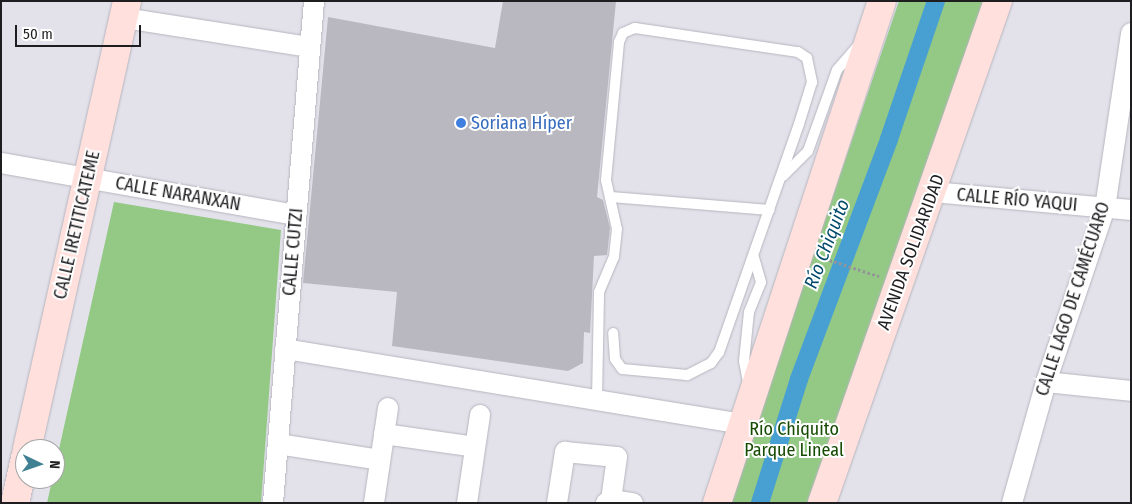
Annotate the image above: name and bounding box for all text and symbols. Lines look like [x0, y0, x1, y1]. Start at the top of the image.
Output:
scale bar [18, 15, 144, 47]
text: 50 m [23, 25, 53, 43]
place label: Soriana Híper [471, 112, 572, 134]
marker: Soriana Híper [455, 117, 467, 129]
street label: CALLE IRETITICATEME [49, 149, 105, 301]
street label: AVENIDA SOLIDARIDAD [873, 171, 949, 333]
street label: CALLE NARANXAN [114, 172, 242, 216]
street label: CALLE RÍO YAQUI [956, 184, 1078, 216]
water label: Río Chiquito [800, 196, 854, 292]
street label: CALLE LAGO DE CAMÉCUARO [1031, 199, 1115, 399]
street label: CALLE CUTZI [278, 207, 308, 297]
park label: Río Chiquito Parque Lineal [744, 419, 844, 462]
north arrow [15, 439, 65, 489]
text: N [46, 460, 63, 469]

